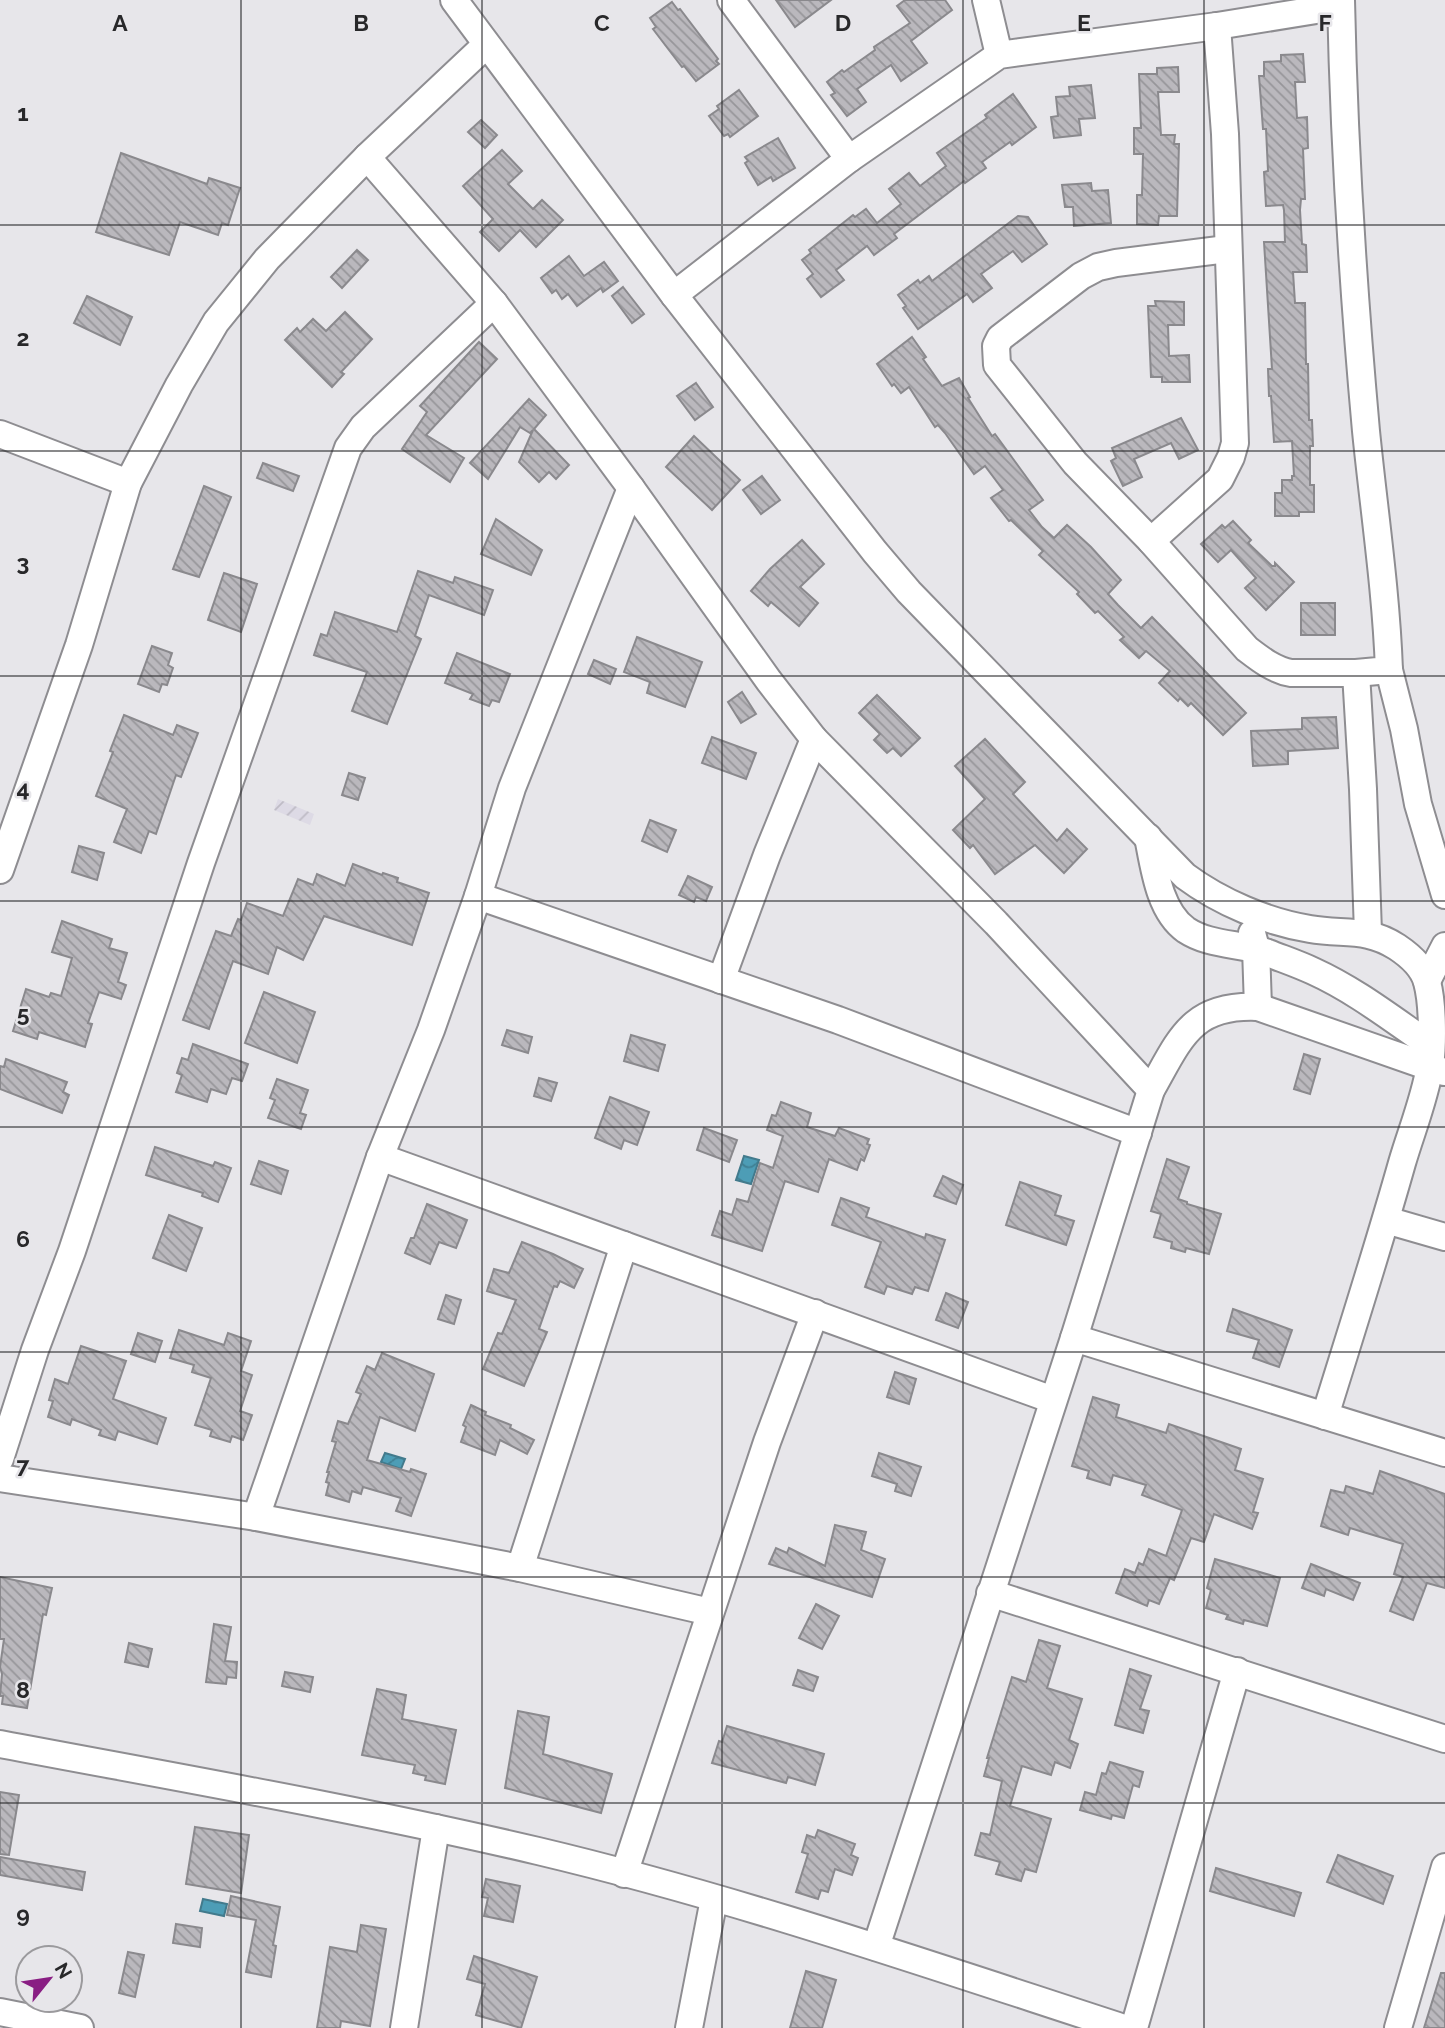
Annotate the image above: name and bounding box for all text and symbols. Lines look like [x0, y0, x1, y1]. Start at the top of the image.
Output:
text: A [112, 9, 128, 36]
text: B [353, 9, 369, 36]
text: C [594, 9, 610, 36]
text: D [835, 9, 851, 36]
text: E [1077, 9, 1091, 36]
text: F [1318, 9, 1332, 36]
text: 1 [17, 99, 29, 126]
text: 2 [17, 324, 29, 351]
text: 3 [17, 549, 29, 576]
text: 4 [16, 775, 30, 802]
text: 5 [17, 1000, 30, 1027]
text: 6 [16, 1225, 30, 1252]
text: 7 [17, 1451, 30, 1478]
text: 8 [16, 1676, 30, 1703]
text: 9 [16, 1901, 30, 1928]
north arrow [14, 1944, 84, 2014]
text: N [51, 1959, 77, 1982]

